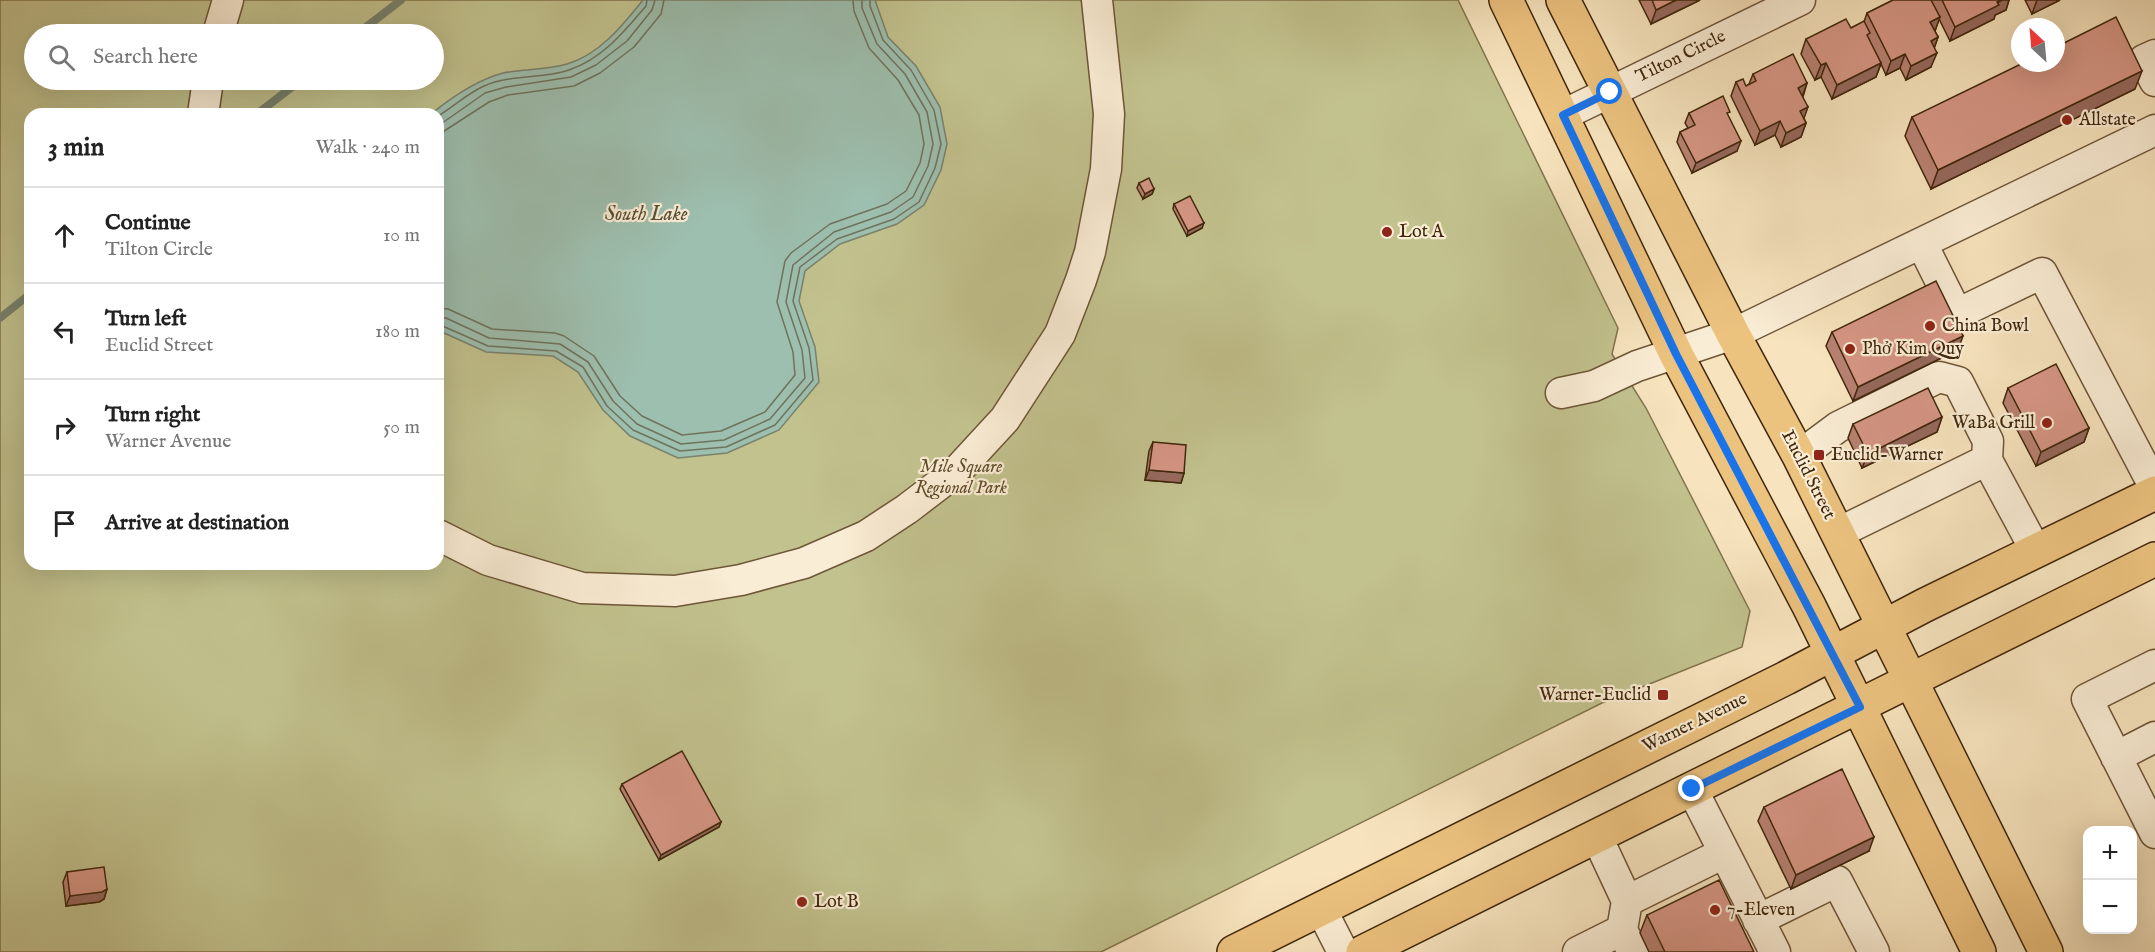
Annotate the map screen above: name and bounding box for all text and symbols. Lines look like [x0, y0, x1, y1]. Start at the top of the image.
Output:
north arrow [2011, 18, 2065, 72]
search box [24, 24, 444, 90]
street label: Tilton Circle [1632, 25, 1730, 89]
icon: search [45, 41, 78, 74]
text: Search here [93, 43, 198, 71]
route start [1596, 78, 1622, 104]
place label: Allstate [2078, 109, 2136, 132]
marker: Allstate [2060, 113, 2074, 127]
text: 3 min [48, 131, 104, 164]
text: Walk · 240 m [315, 135, 420, 160]
water label: South Lake [605, 202, 688, 227]
text: Continue [105, 209, 191, 237]
icon: ahead [48, 219, 81, 252]
place label: Lot A [1399, 221, 1445, 244]
text: 10 m [383, 223, 420, 248]
marker: Lot A [1380, 225, 1394, 239]
text: Tilton Circle [105, 237, 213, 262]
text: Turn left [105, 305, 187, 333]
icon: left [48, 315, 81, 348]
place label: China Bowl [1942, 315, 2029, 338]
text: 180 m [375, 319, 420, 344]
marker: China Bowl [1923, 319, 1937, 333]
text: Euclid Street [105, 333, 213, 358]
place label: Phở Kim Quy [1862, 338, 1964, 361]
marker: Phở Kim Quy [1843, 342, 1857, 356]
text: Turn right [105, 401, 200, 429]
icon: right [48, 411, 81, 444]
place label: WaBa Grill [1952, 412, 2035, 435]
text: 50 m [383, 415, 420, 440]
marker: WaBa Grill [2040, 416, 2054, 430]
street label: Euclid Street [1776, 426, 1840, 524]
text: Warner Avenue [105, 429, 231, 454]
place label: Euclid-Warner [1831, 444, 1943, 467]
marker: Euclid-Warner [1812, 448, 1826, 462]
park label: Mile Square Regional Park [915, 456, 1007, 500]
icon: arrive [48, 507, 81, 540]
text: Arrive at destination [105, 509, 289, 537]
place label: Warner-Euclid [1539, 684, 1651, 707]
street label: Warner Avenue [1639, 688, 1751, 758]
marker: Warner-Euclid [1656, 688, 1670, 702]
route end [1678, 775, 1704, 801]
map controls [2083, 826, 2137, 934]
button: + [2083, 826, 2137, 880]
button: − [2083, 880, 2137, 934]
place label: Lot B [814, 891, 859, 914]
marker: Lot B [795, 895, 809, 909]
place label: 7-Eleven [1727, 899, 1796, 922]
marker: 7-Eleven [1708, 903, 1722, 917]

